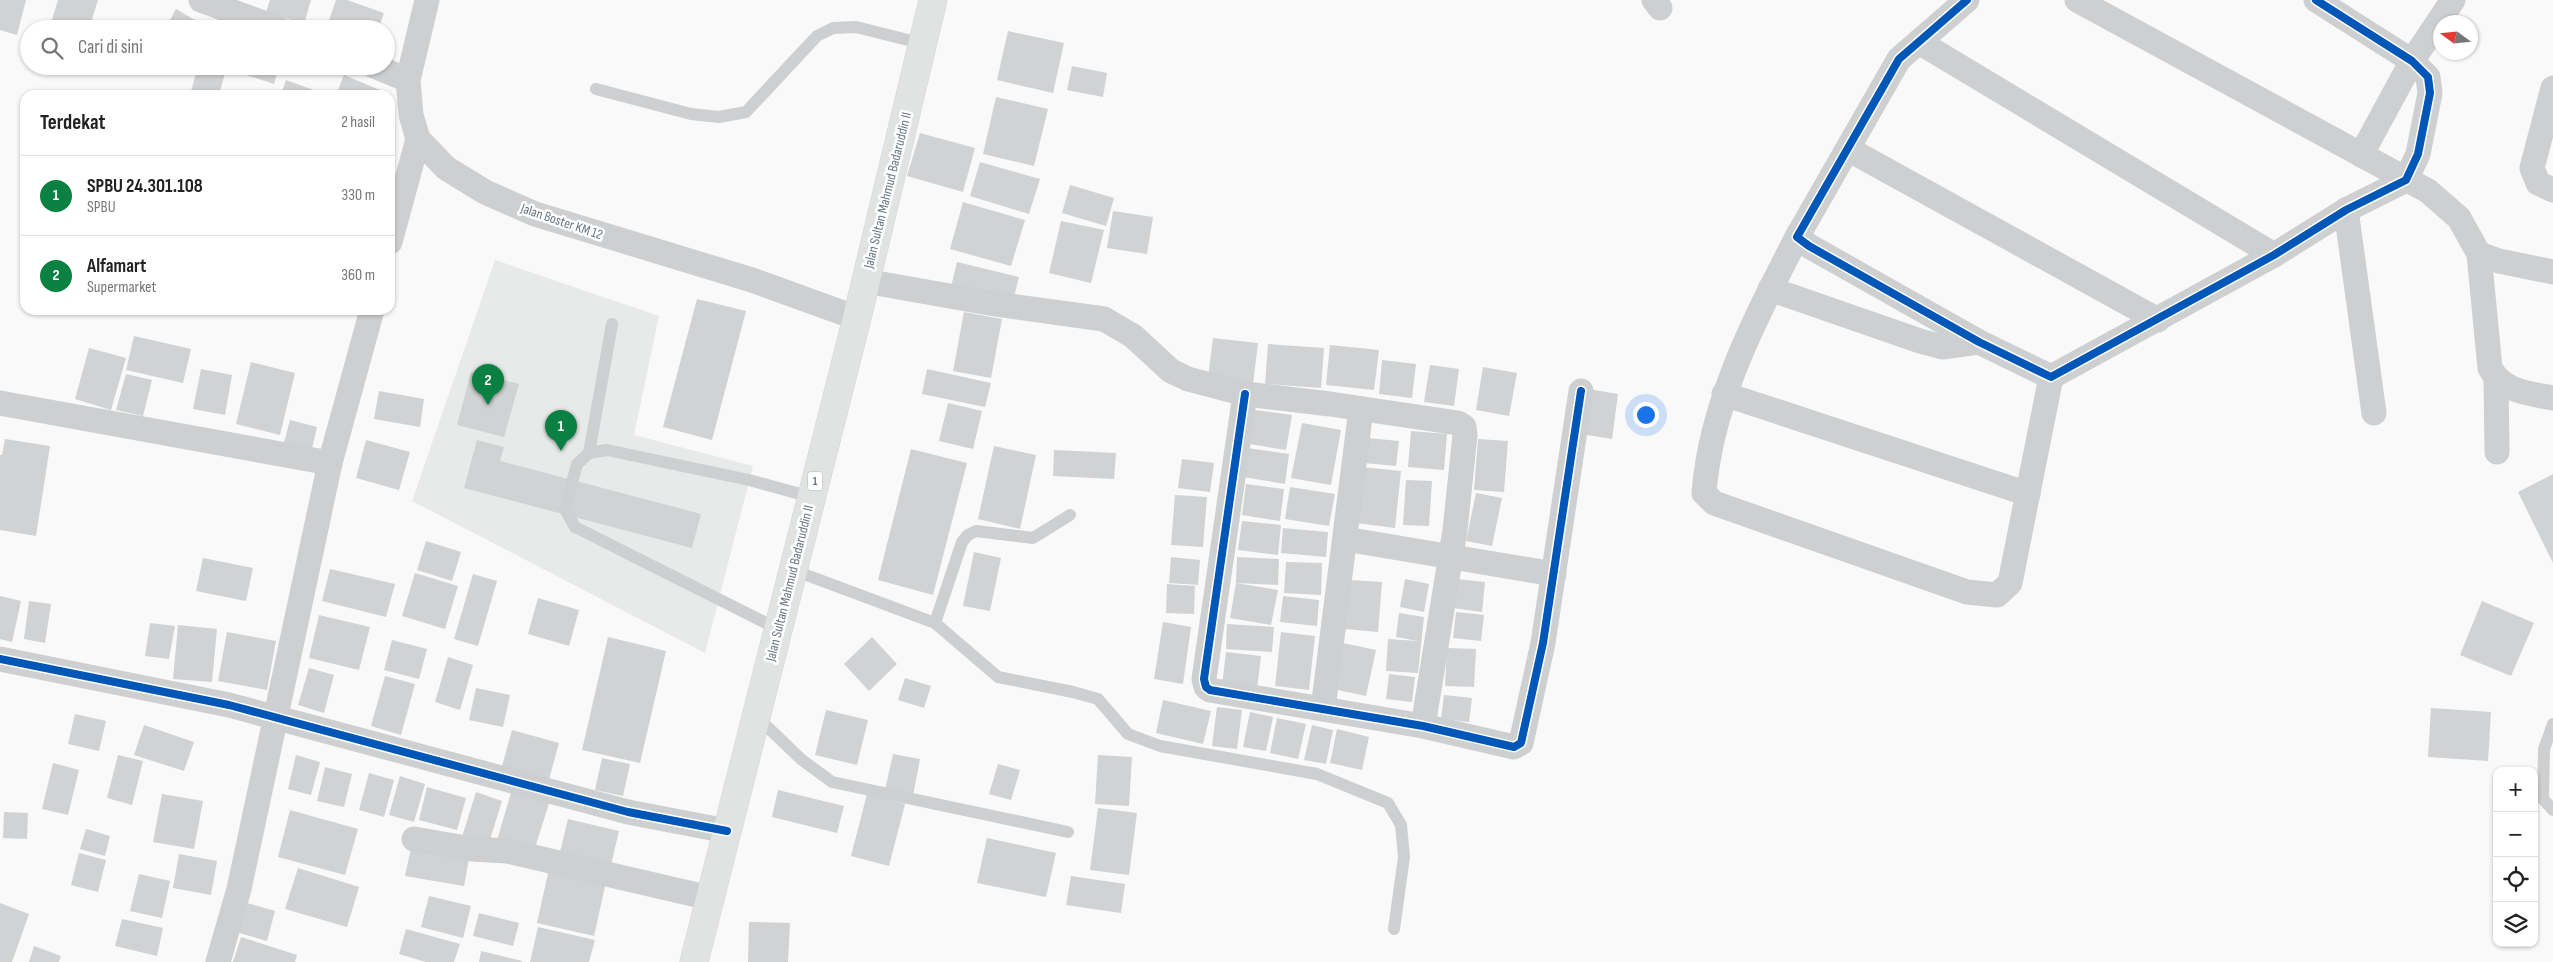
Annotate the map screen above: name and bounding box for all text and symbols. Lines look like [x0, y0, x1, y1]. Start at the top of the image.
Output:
north arrow [2433, 15, 2478, 60]
search box [20, 20, 395, 75]
icon: search [38, 34, 66, 62]
text: Cari di sini [78, 36, 143, 59]
text: Terdekat [40, 110, 106, 135]
street label: Jalan Sultan Mahmud Badaruddin II [860, 110, 915, 271]
text: 2 hasil [341, 113, 375, 132]
text: SPBU 24.301.108 [87, 175, 203, 198]
text: 1 [53, 186, 59, 205]
text: 330 m [342, 186, 375, 205]
text: SPBU [87, 198, 116, 217]
street label: Jalan Boster KM 12 [518, 199, 605, 243]
text: Alfamart [87, 255, 146, 278]
text: 2 [52, 266, 60, 285]
text: 360 m [341, 266, 375, 285]
text: Supermarket [87, 278, 156, 297]
pin: 2 [472, 364, 504, 405]
your location [1633, 402, 1659, 428]
pin: 1 [545, 410, 577, 451]
road number: 1 [808, 472, 822, 491]
street label: Jalan Sultan Mahmud Badaruddin II [762, 503, 817, 664]
map controls [2493, 767, 2538, 947]
button: + [2493, 767, 2538, 812]
button: − [2493, 812, 2538, 857]
button: locate [2493, 857, 2538, 902]
button: layers [2493, 902, 2538, 947]

